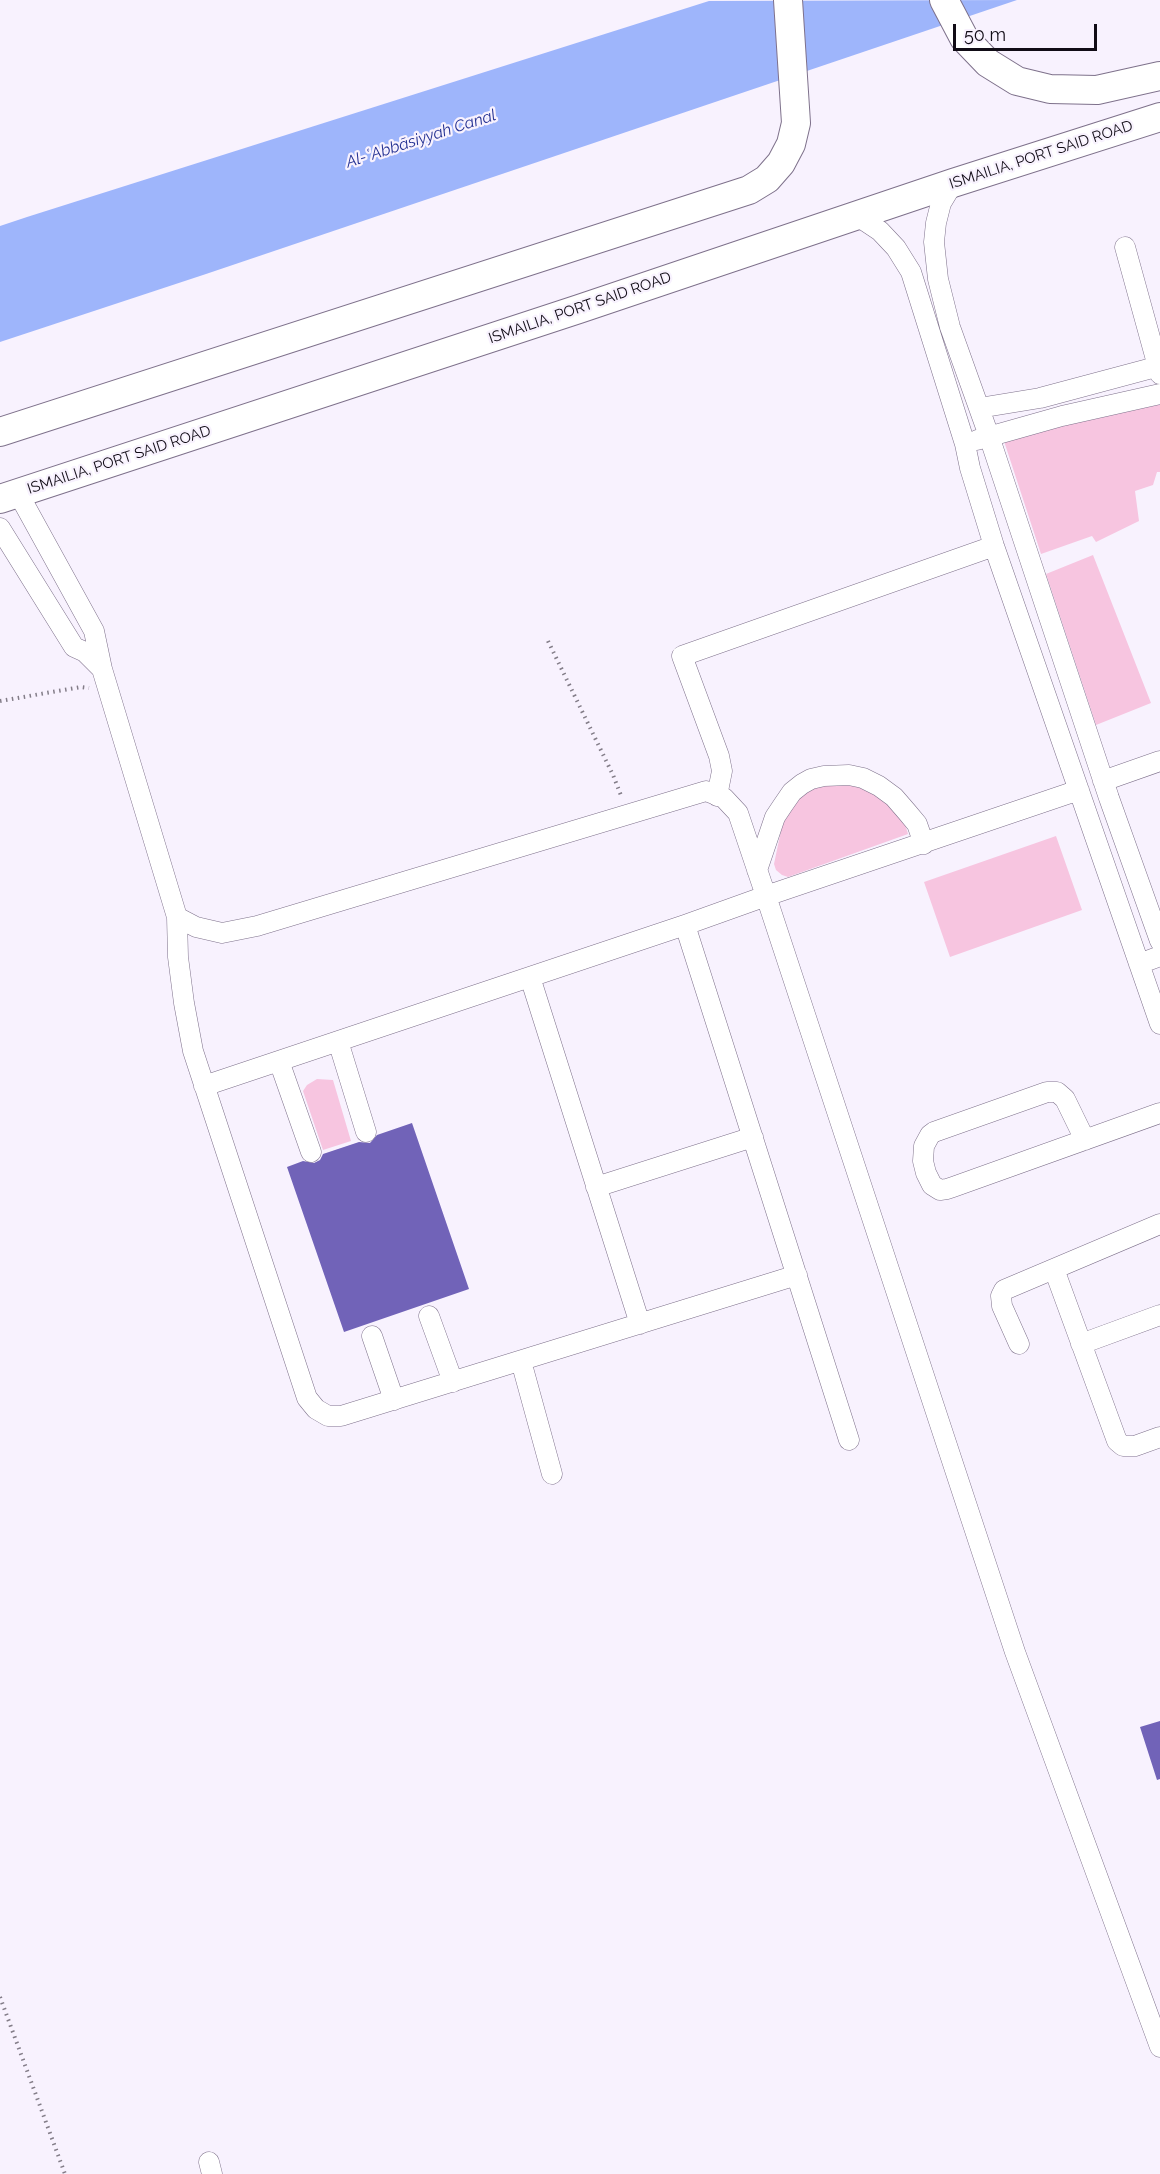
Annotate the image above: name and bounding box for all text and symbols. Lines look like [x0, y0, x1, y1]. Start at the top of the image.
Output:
scale bar [956, 12, 1100, 50]
text: 50 m [964, 24, 1006, 45]
water label: Al-ʿAbbāsiyyah Canal [344, 106, 498, 172]
street label: ISMAILIA, PORT SAID ROAD [947, 117, 1135, 193]
street label: ISMAILIA, PORT SAID ROAD [486, 268, 674, 348]
street label: ISMAILIA, PORT SAID ROAD [25, 422, 213, 498]

